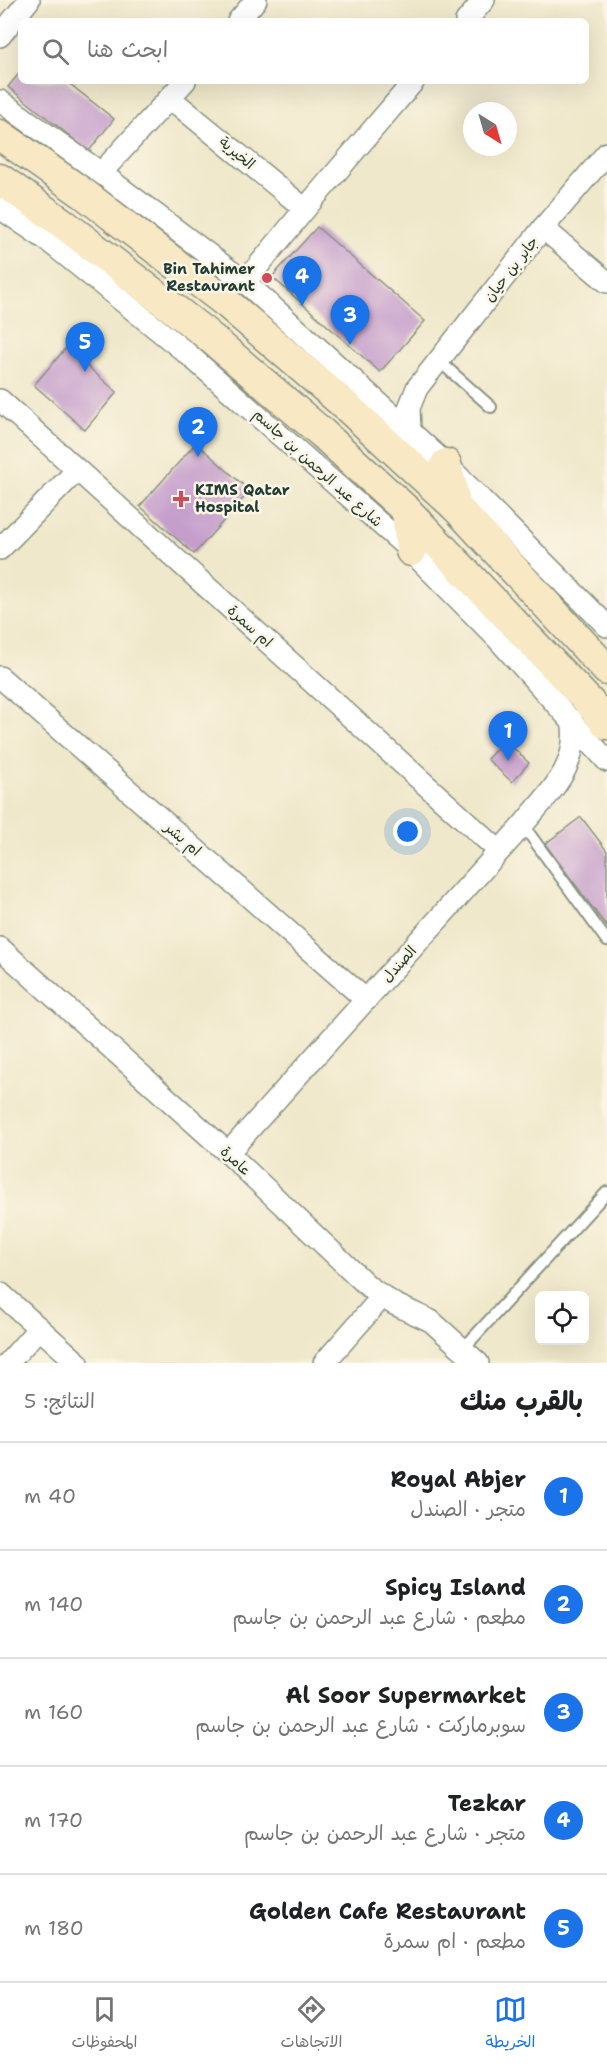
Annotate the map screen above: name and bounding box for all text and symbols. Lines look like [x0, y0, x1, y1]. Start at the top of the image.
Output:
search box [18, 18, 589, 84]
icon: search [39, 35, 72, 68]
text: ابحث هنا [87, 35, 168, 64]
north arrow [463, 102, 517, 156]
street label: الخيرية [215, 132, 259, 174]
street label: جابر بن حيان [479, 232, 543, 306]
pin: 4 [282, 256, 322, 306]
place label: Bin Tahimer Restaurant [163, 259, 255, 296]
marker: Bin Tahimer Restaurant [260, 271, 274, 285]
pin: 3 [330, 296, 370, 345]
pin: 5 [66, 322, 104, 372]
street label: شارع عبد الرحمن بن جاسم [248, 404, 387, 533]
pin: 2 [178, 408, 218, 457]
place label: KIMS Qatar Hospital [195, 480, 290, 517]
marker: KIMS Qatar Hospital [172, 490, 190, 508]
street label: ام سمرة [222, 600, 277, 652]
pin: 1 [488, 712, 528, 761]
street label: ام بشر [158, 816, 206, 861]
your location [393, 817, 422, 846]
street label: الصندل [377, 941, 421, 987]
street label: عامرة [216, 1142, 256, 1180]
map controls [535, 1291, 589, 1345]
button: locate [535, 1291, 589, 1345]
text: بالقرب منك [460, 1383, 583, 1418]
text: النتائج: 5 [24, 1388, 95, 1414]
text: Royal Abjer [391, 1465, 526, 1494]
text: 40 m [24, 1483, 76, 1509]
text: 1 [559, 1483, 568, 1509]
text: متجر · الصندل [410, 1496, 526, 1522]
text: Spicy Island [385, 1573, 526, 1602]
text: 140 m [24, 1591, 83, 1617]
text: 2 [557, 1591, 571, 1617]
text: مطعم · شارع عبد الرحمن بن جاسم [233, 1604, 526, 1630]
text: Al Soor Supermarket [286, 1681, 526, 1710]
text: 160 m [24, 1699, 83, 1725]
text: 3 [557, 1699, 571, 1725]
text: سوبرماركت · شارع عبد الرحمن بن جاسم [195, 1712, 526, 1738]
text: Tezkar [448, 1789, 526, 1818]
text: 170 m [24, 1807, 83, 1833]
text: 4 [557, 1807, 571, 1833]
text: متجر · شارع عبد الرحمن بن جاسم [244, 1820, 526, 1846]
text: Golden Cafe Restaurant [249, 1897, 526, 1926]
text: 180 m [24, 1915, 84, 1941]
text: 5 [557, 1915, 570, 1941]
text: مطعم · ام سمرة [384, 1928, 526, 1954]
tab: المحفوظات [72, 1993, 137, 2056]
tab: الاتجاهات [281, 1993, 342, 2056]
tab: الخريطة [486, 1993, 535, 2056]

